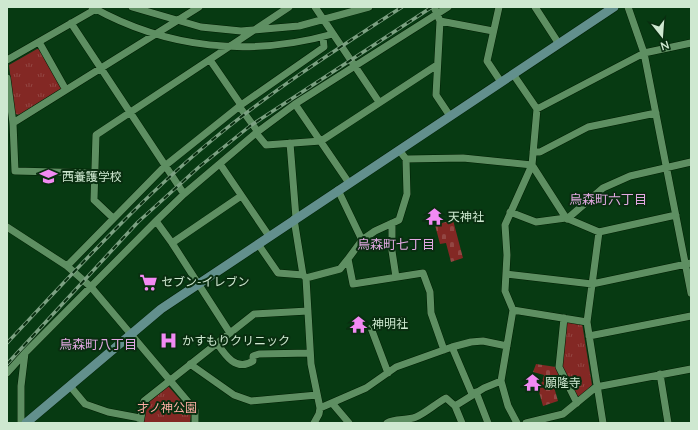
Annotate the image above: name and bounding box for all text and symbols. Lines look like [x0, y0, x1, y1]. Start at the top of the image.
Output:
north arrow [642, 16, 682, 56]
text: N [659, 39, 671, 53]
school or university icon: 西養護学校 [39, 167, 59, 187]
place label: 西養護学校 [62, 169, 122, 184]
district label: 烏森町六丁目 [569, 191, 647, 207]
temple icon: 天神社 [425, 207, 445, 227]
place label: 天神社 [448, 209, 484, 224]
district label: 烏森町七丁目 [357, 236, 435, 252]
supermarket icon: セブン-イレブン [138, 272, 158, 292]
place label: セブン-イレブン [161, 274, 249, 289]
temple icon: 神明社 [349, 314, 369, 334]
place label: 神明社 [372, 316, 408, 331]
hospital icon: かすもりクリニック [159, 331, 179, 351]
place label: かすもりクリニック [182, 333, 290, 348]
district label: 烏森町八丁目 [59, 336, 137, 352]
temple icon: 願隆寺 [522, 373, 542, 393]
place label: 願隆寺 [545, 375, 581, 390]
park label: 才ノ神公園 [137, 400, 197, 415]

